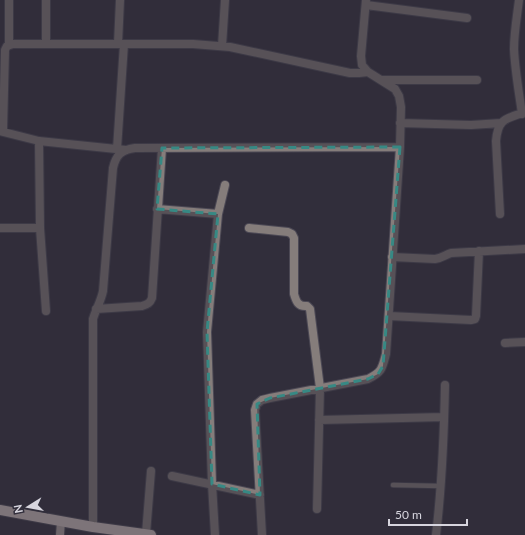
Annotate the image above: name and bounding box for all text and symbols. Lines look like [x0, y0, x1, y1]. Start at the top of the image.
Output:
north arrow [8, 487, 48, 527]
scale bar [389, 501, 467, 527]
text: N [11, 504, 25, 514]
text: 50 m [395, 507, 422, 522]

